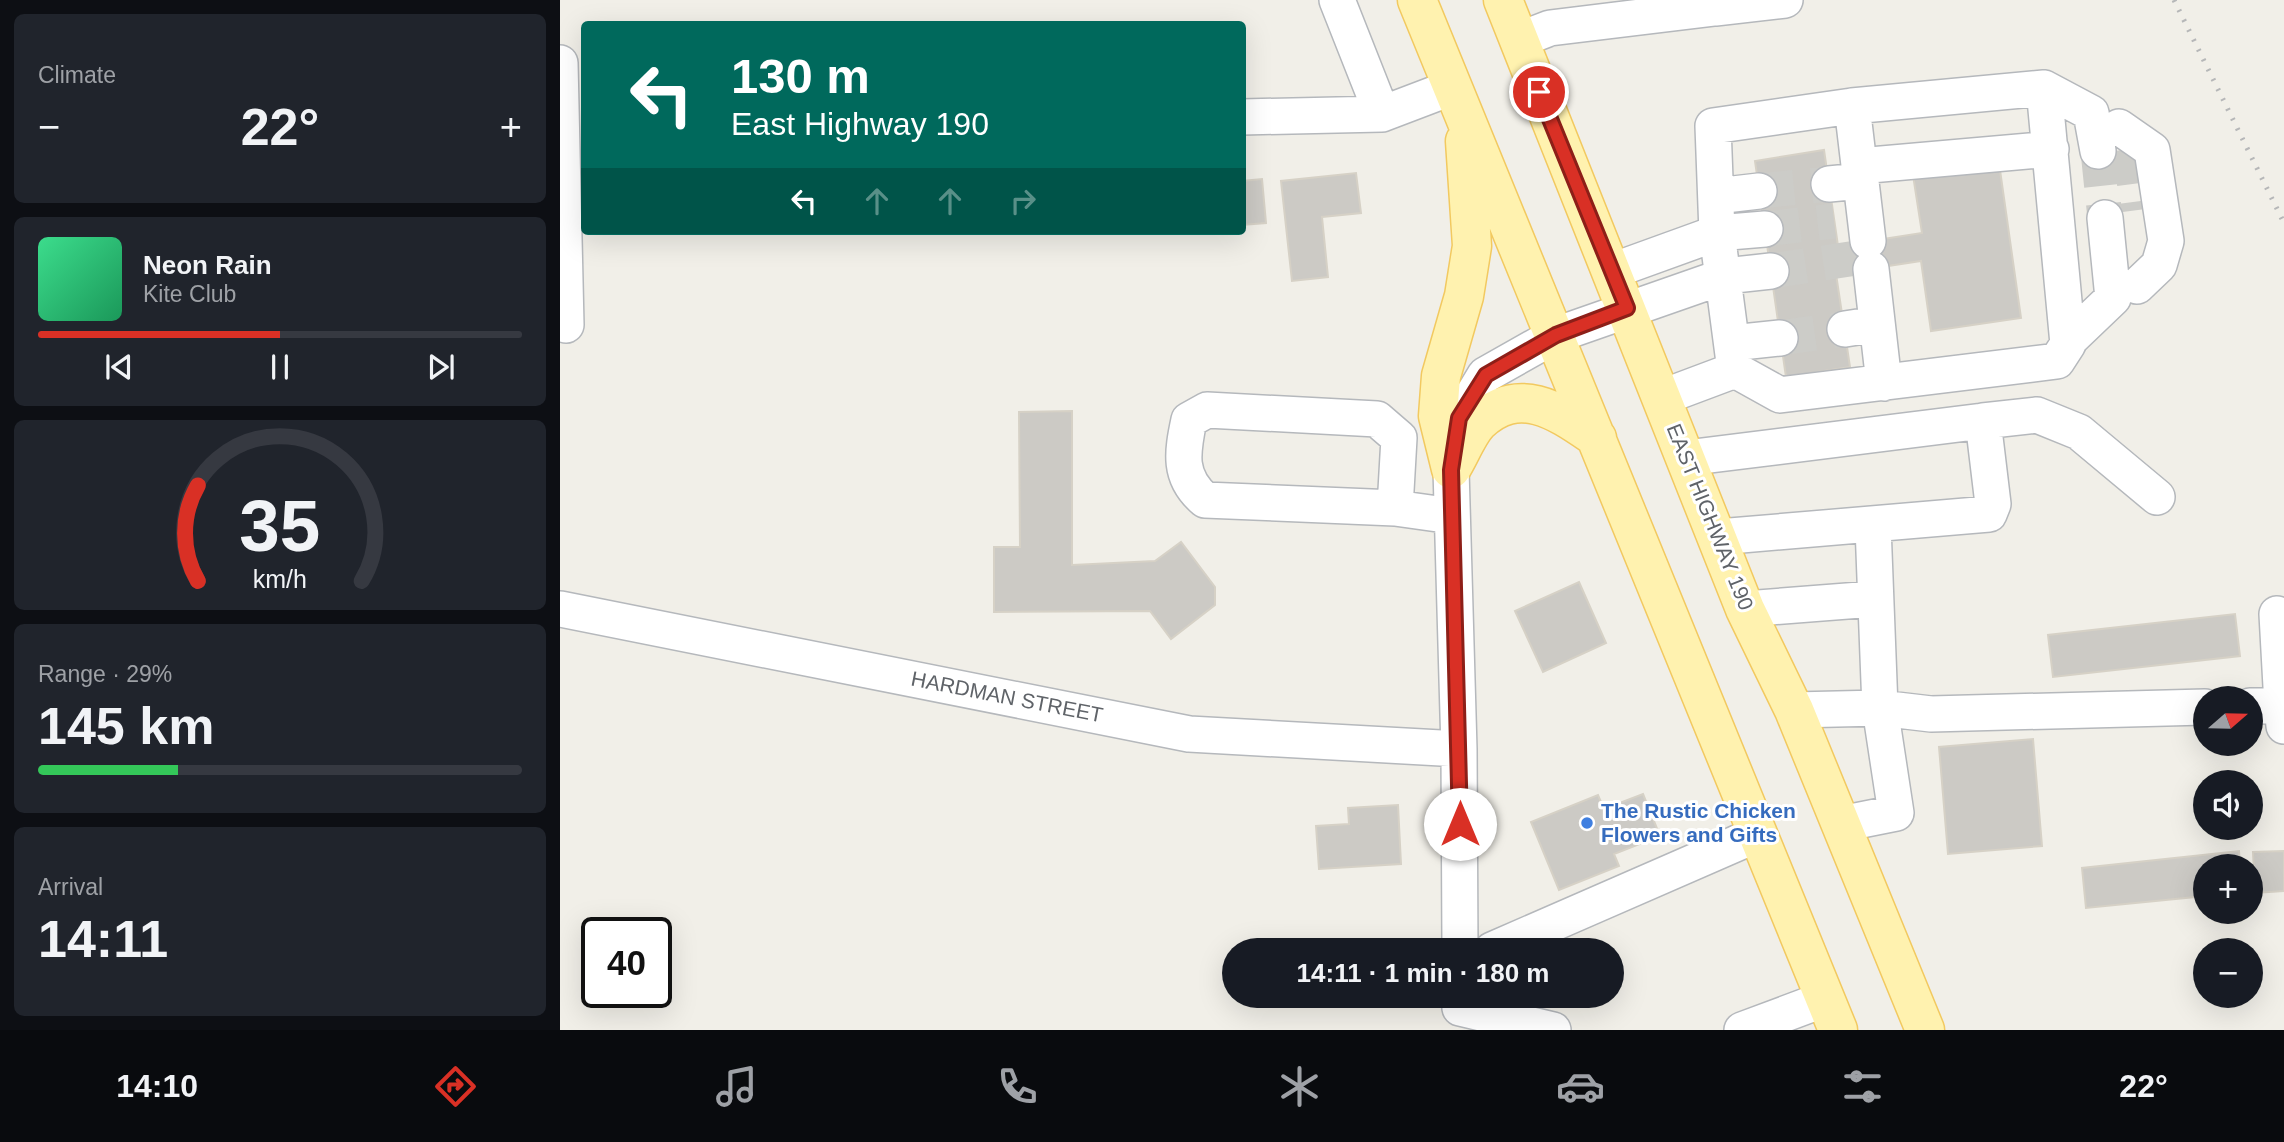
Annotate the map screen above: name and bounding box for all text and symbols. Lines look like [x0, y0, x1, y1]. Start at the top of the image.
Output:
icon: left [616, 49, 707, 140]
text: 130 m [731, 49, 870, 103]
text: Climate [38, 62, 116, 88]
pin [1509, 62, 1569, 122]
icon: arrive [1520, 73, 1558, 111]
text: 22° [241, 98, 319, 156]
text: − [38, 106, 60, 148]
text: + [500, 106, 522, 148]
text: East Highway 190 [731, 106, 989, 142]
icon: left [785, 182, 823, 220]
icon: ahead [858, 182, 896, 220]
icon: ahead [931, 182, 969, 220]
icon: right [1004, 182, 1042, 220]
text: Neon Rain [143, 250, 272, 280]
text: Kite Club [143, 281, 236, 307]
icon: previous [100, 348, 138, 386]
icon: pause [261, 348, 299, 386]
icon: next [422, 348, 460, 386]
street label: EAST HIGHWAY 190 [1663, 420, 1758, 613]
text: 35 [240, 485, 320, 566]
text: km/h [253, 565, 307, 593]
text: Range · 29% [38, 661, 172, 687]
street label: HARDMAN STREET [909, 667, 1105, 726]
north arrow [2193, 686, 2263, 756]
map controls [2193, 686, 2263, 1008]
text: 145 km [38, 697, 214, 755]
button: sound [2193, 770, 2263, 840]
position arrow [1423, 787, 1497, 861]
place label: The Rustic Chicken Flowers and Gifts [1601, 799, 1796, 846]
marker: The Rustic Chicken Flowers and Gifts [1579, 815, 1595, 831]
button: + [2193, 854, 2263, 924]
text: Arrival [38, 874, 103, 900]
text: 14:11 [38, 910, 168, 968]
speed limit sign: 40 [581, 917, 672, 1008]
button: − [2193, 938, 2263, 1008]
text: 14:11 · 1 min · 180 m [1297, 958, 1549, 988]
icon: directions [431, 1062, 480, 1111]
icon: music [712, 1062, 761, 1111]
icon: phone [993, 1062, 1042, 1111]
icon: climate [1275, 1062, 1324, 1111]
icon: car [1556, 1062, 1605, 1111]
icon: filters [1838, 1062, 1887, 1111]
text: 14:10 [116, 1068, 198, 1104]
text: 22° [2119, 1068, 2168, 1104]

